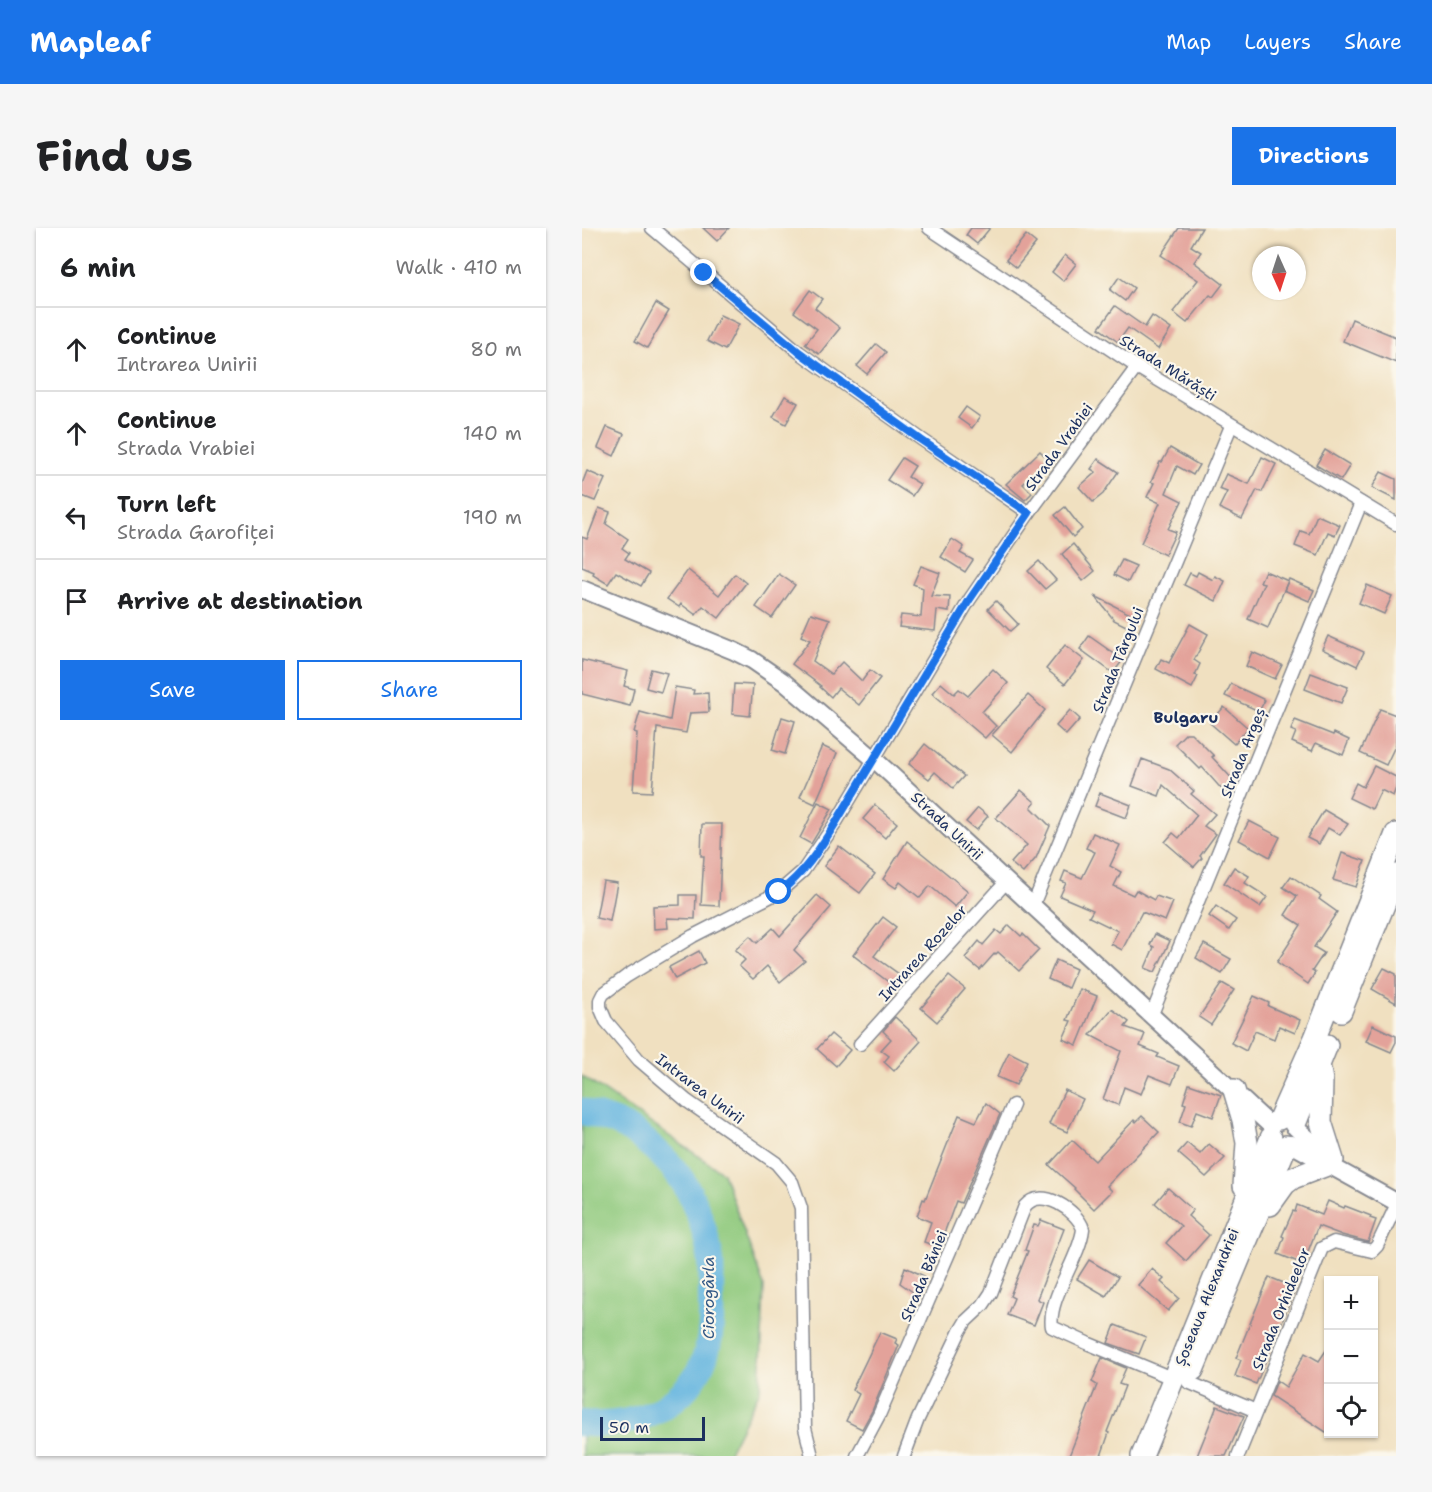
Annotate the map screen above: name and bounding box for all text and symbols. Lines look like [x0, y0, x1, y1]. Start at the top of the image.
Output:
text: Mapleaf [30, 23, 151, 61]
text: Map [1166, 28, 1211, 56]
text: Layers [1244, 28, 1311, 56]
text: Share [1344, 28, 1402, 56]
button: Directions [1232, 127, 1396, 185]
text: Find us [36, 128, 193, 184]
north arrow [1252, 246, 1306, 300]
text: 6 min [60, 250, 136, 285]
text: Walk · 410 m [396, 254, 522, 280]
route end [690, 259, 716, 285]
text: Continue [117, 322, 217, 351]
street label: Strada Mărăști [1115, 330, 1220, 407]
icon: ahead [60, 333, 93, 366]
text: 80 m [470, 336, 522, 362]
text: Intrarea Unirii [117, 351, 258, 377]
street label: Strada Vrabiei [1020, 399, 1098, 495]
text: Continue [117, 406, 217, 435]
icon: ahead [60, 417, 93, 450]
text: 140 m [463, 420, 522, 446]
text: Strada Vrabiei [117, 435, 256, 461]
text: Turn left [117, 490, 216, 519]
icon: left [60, 501, 93, 534]
text: 190 m [463, 504, 522, 530]
text: Strada Garofiței [117, 519, 275, 545]
icon: arrive [60, 585, 93, 618]
text: Arrive at destination [117, 587, 363, 616]
street label: Strada Târgului [1088, 604, 1148, 716]
button: Save [60, 660, 285, 720]
button: Share [297, 660, 522, 720]
street label: Strada Argeș [1216, 705, 1271, 802]
district label: Bulgaru [1153, 707, 1219, 728]
street label: Strada Unirii [907, 787, 987, 865]
route start [765, 878, 791, 904]
street label: Intrarea Rozelor [874, 900, 972, 1006]
street label: Intrarea Unirii [652, 1049, 748, 1129]
street label: Șoseaua Alexandriei [1170, 1225, 1245, 1369]
street label: Strada Băniei [896, 1227, 952, 1325]
street label: Strada Orhideelor [1247, 1245, 1315, 1373]
water label: Ciorogârla [698, 1257, 719, 1339]
map controls [1324, 1276, 1378, 1438]
button: + [1324, 1276, 1378, 1330]
button: − [1324, 1330, 1378, 1384]
button: locate [1324, 1384, 1378, 1438]
scale bar [600, 1414, 705, 1442]
text: 50 m [609, 1417, 649, 1438]

